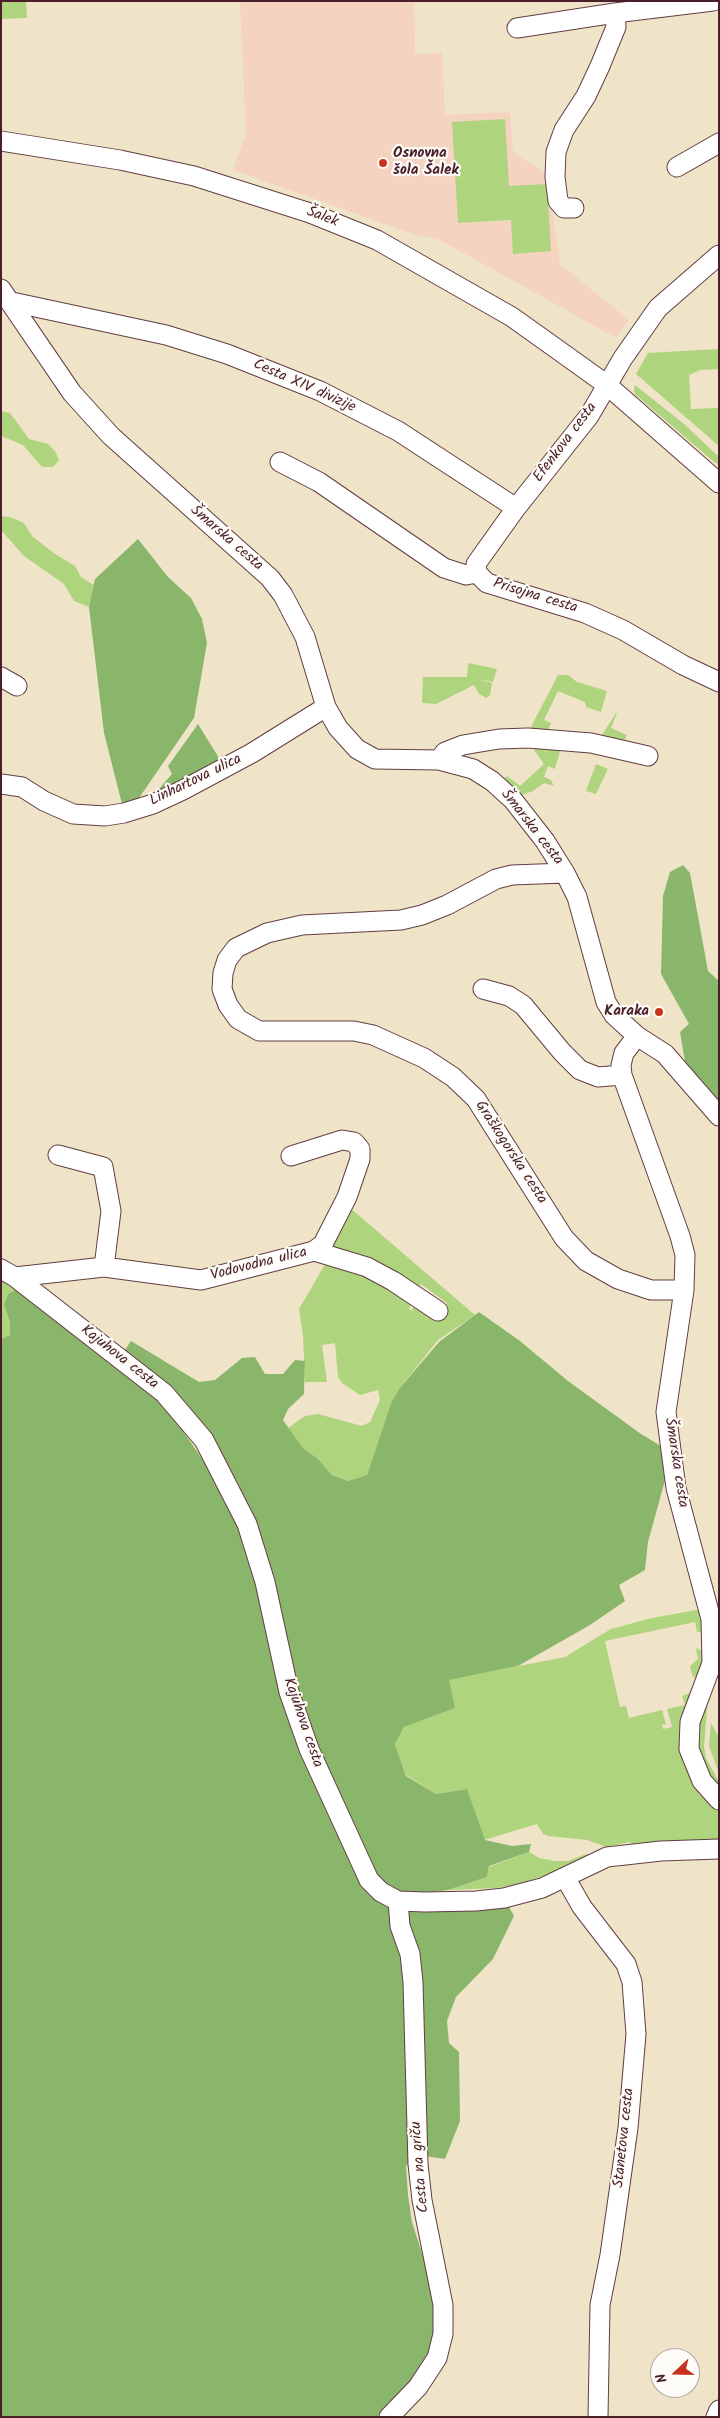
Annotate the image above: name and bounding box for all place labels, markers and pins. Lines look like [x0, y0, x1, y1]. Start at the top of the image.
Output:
place label: Osnovna šola Šalek [393, 145, 459, 180]
marker: Osnovna šola Šalek [377, 157, 389, 169]
place label: Karaka [604, 1003, 649, 1021]
marker: Karaka [653, 1006, 665, 1018]

